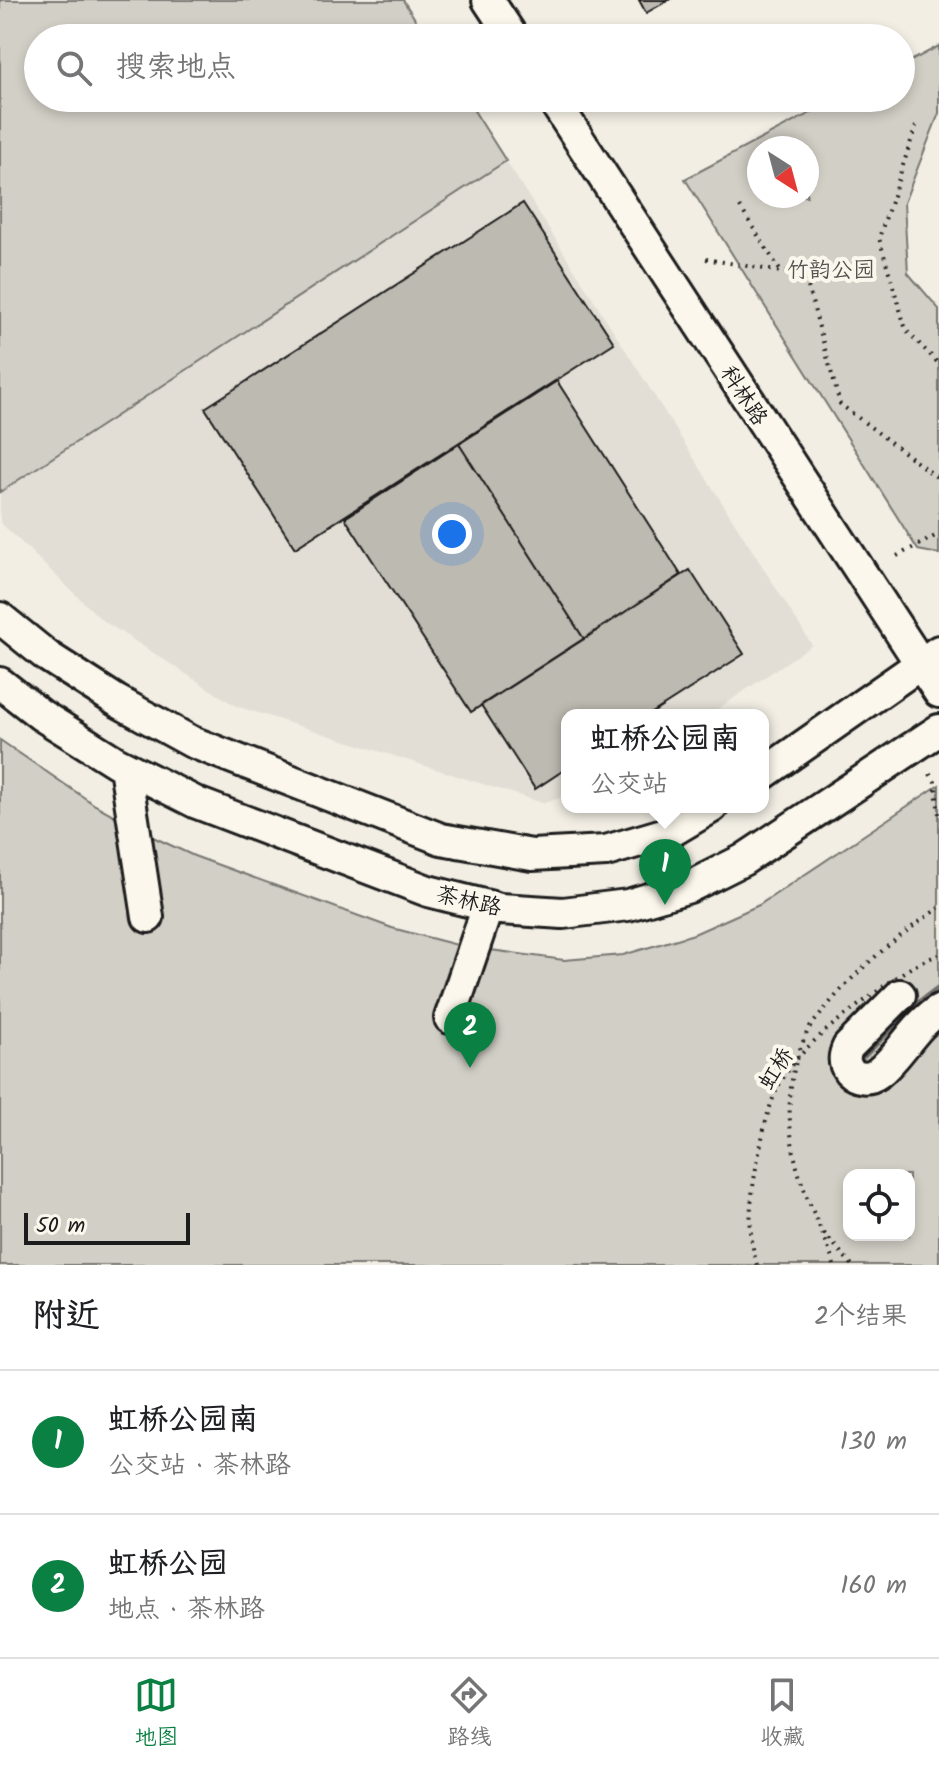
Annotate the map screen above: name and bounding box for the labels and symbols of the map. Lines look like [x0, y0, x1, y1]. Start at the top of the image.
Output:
north arrow [747, 136, 819, 208]
park label: 竹韵公园 [787, 254, 875, 289]
street label: 科林路 [710, 359, 776, 434]
your location [432, 514, 472, 554]
pin: 1 [639, 839, 691, 905]
street label: 茶林路 [432, 878, 505, 927]
pin: 2 [444, 1002, 496, 1068]
street label: 虹桥 [750, 1041, 804, 1097]
scale bar [24, 1209, 190, 1245]

